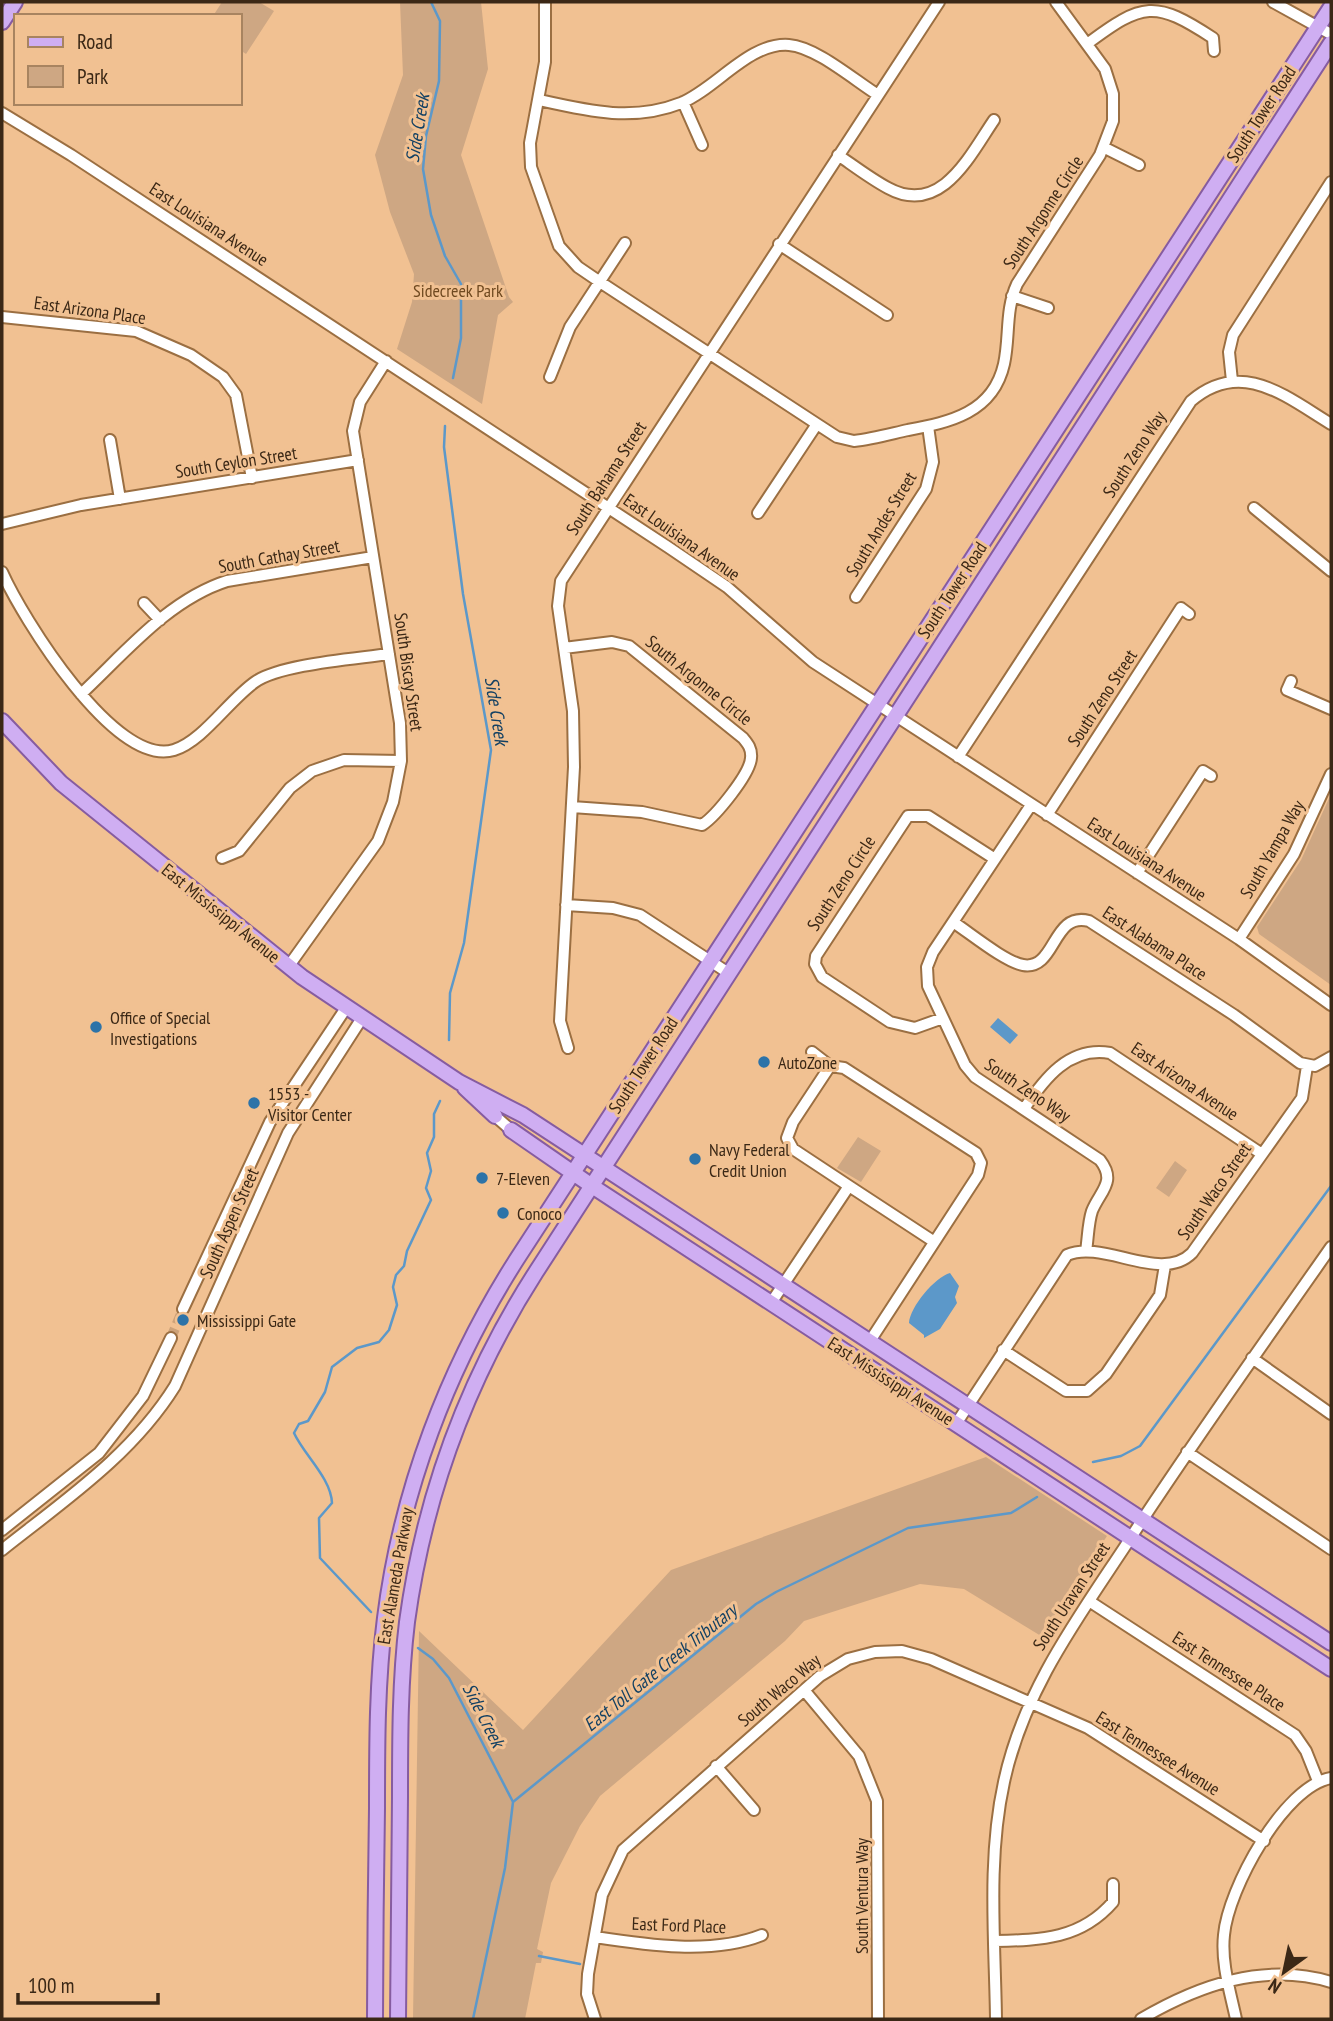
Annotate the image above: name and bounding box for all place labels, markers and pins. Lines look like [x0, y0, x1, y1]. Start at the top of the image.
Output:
place label: Office of Special Investigations [110, 1006, 211, 1050]
marker: Office of Special Investigations [88, 1019, 104, 1035]
place label: AutoZone [778, 1051, 837, 1074]
marker: AutoZone [756, 1054, 772, 1070]
place label: 1553 - Visitor Center [267, 1082, 352, 1126]
marker: 1553 - Visitor Center [246, 1095, 262, 1111]
place label: Navy Federal Credit Union [709, 1138, 790, 1182]
marker: Navy Federal Credit Union [687, 1151, 703, 1167]
place label: 7-Eleven [496, 1167, 550, 1190]
marker: 7-Eleven [474, 1170, 490, 1186]
place label: Conoco [517, 1202, 562, 1225]
marker: Conoco [495, 1205, 511, 1221]
place label: Mississippi Gate [197, 1309, 296, 1332]
marker: Mississippi Gate [175, 1312, 191, 1328]

